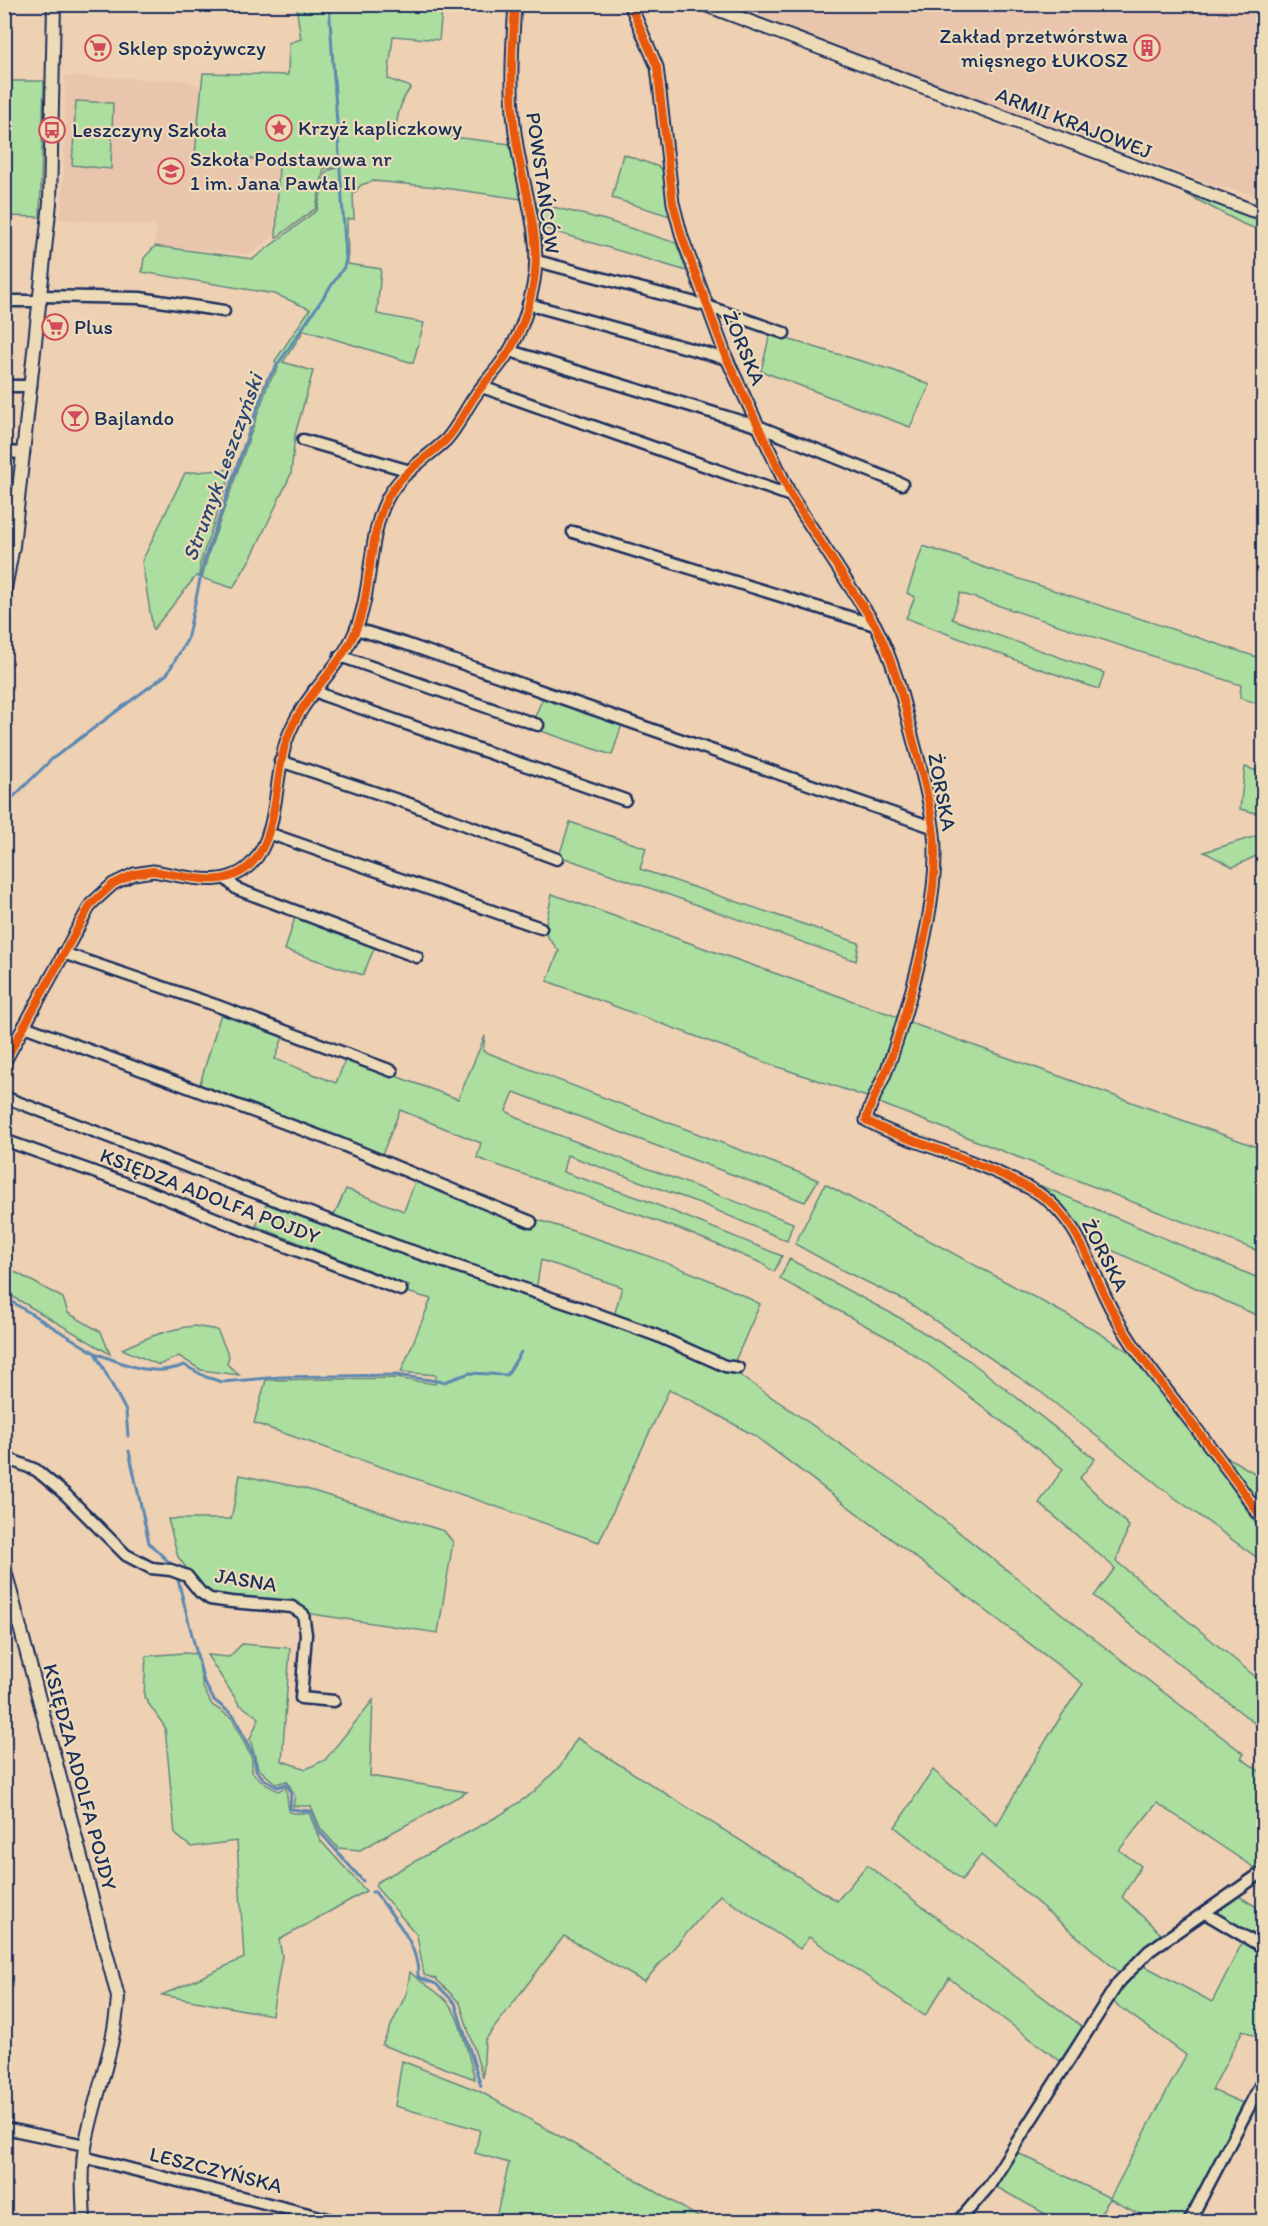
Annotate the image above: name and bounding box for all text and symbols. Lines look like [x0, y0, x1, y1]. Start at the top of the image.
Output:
place label: Zakład przetwórstwa mięsnego ŁUKOSZ [939, 23, 1128, 72]
supermarket icon: Sklep spożywczy [83, 33, 113, 63]
building icon: Zakład przetwórstwa mięsnego ŁUKOSZ [1132, 33, 1162, 63]
place label: Sklep spożywczy [118, 35, 266, 60]
street label: ARMII KRAJOWEJ [993, 81, 1156, 164]
street label: POWSTAŃCÓW [521, 110, 566, 256]
place icon: Krzyż kapliczkowy [264, 113, 294, 143]
bus stop icon: Leszczyny Szkoła [37, 115, 67, 145]
place label: Krzyż kapliczkowy [298, 115, 462, 140]
place label: Leszczyny Szkoła [72, 117, 227, 142]
place label: Szkoła Podstawowa nr 1 im. Jana Pawła II [190, 146, 392, 195]
school or university icon: Szkoła Podstawowa nr 1 im. Jana Pawła II [156, 156, 186, 186]
street label: ŻORSKA [718, 307, 772, 389]
supermarket icon: Plus [40, 312, 70, 342]
place label: Plus [74, 314, 113, 339]
water label: Strumyk Leszczyński [176, 368, 270, 565]
bar icon: Bajlando [60, 403, 90, 433]
place label: Bajlando [94, 405, 174, 430]
street label: ŻORSKA [923, 751, 962, 833]
street label: KSIĘDZA ADOLFA POJDY [97, 1142, 324, 1249]
street label: ŻORSKA [1076, 1214, 1135, 1296]
street label: JASNA [213, 1562, 280, 1597]
street label: KSIĘDZA ADOLFA POJDY [38, 1661, 123, 1893]
street label: LESZCZYŃSKA [147, 2141, 286, 2198]

